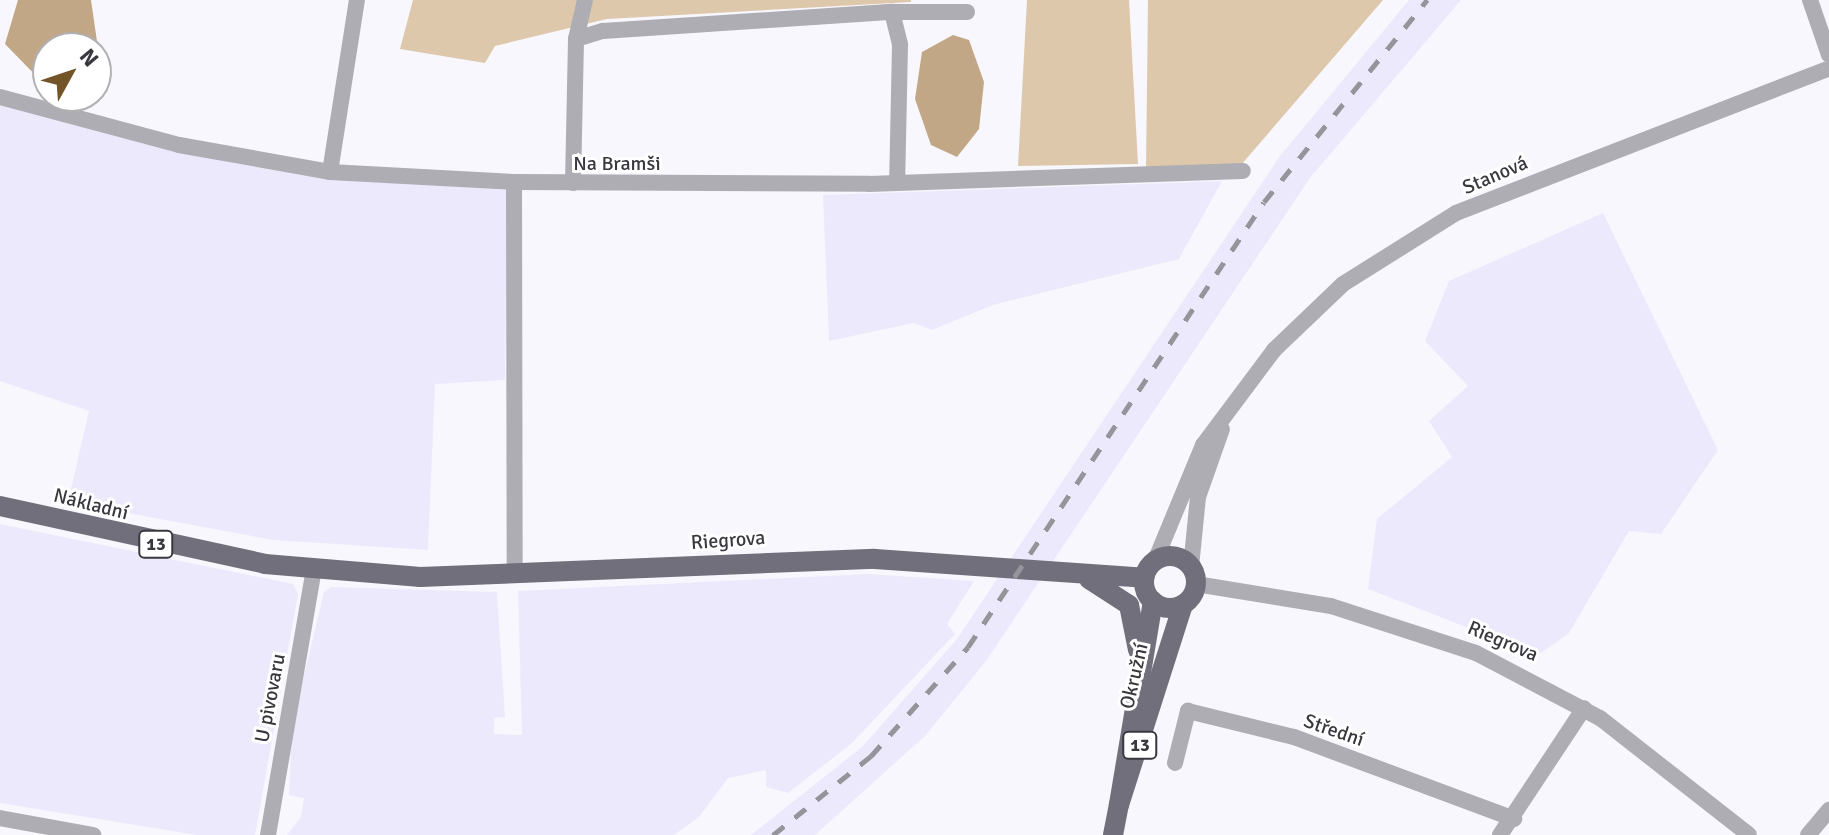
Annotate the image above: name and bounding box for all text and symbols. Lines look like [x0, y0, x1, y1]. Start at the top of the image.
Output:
north arrow [32, 32, 112, 112]
text: N [74, 43, 104, 72]
street label: Na Bramši [573, 151, 661, 175]
street label: Stanová [1459, 151, 1531, 199]
street label: Nákladní [51, 483, 131, 525]
street label: Riegrova [690, 525, 766, 555]
road number: 13 [138, 530, 174, 558]
street label: Riegrova [1464, 615, 1542, 667]
street label: Okružní [1115, 641, 1153, 711]
street label: U pivovaru [250, 651, 290, 745]
street label: Střední [1301, 709, 1367, 751]
road number: 13 [1122, 731, 1158, 759]

